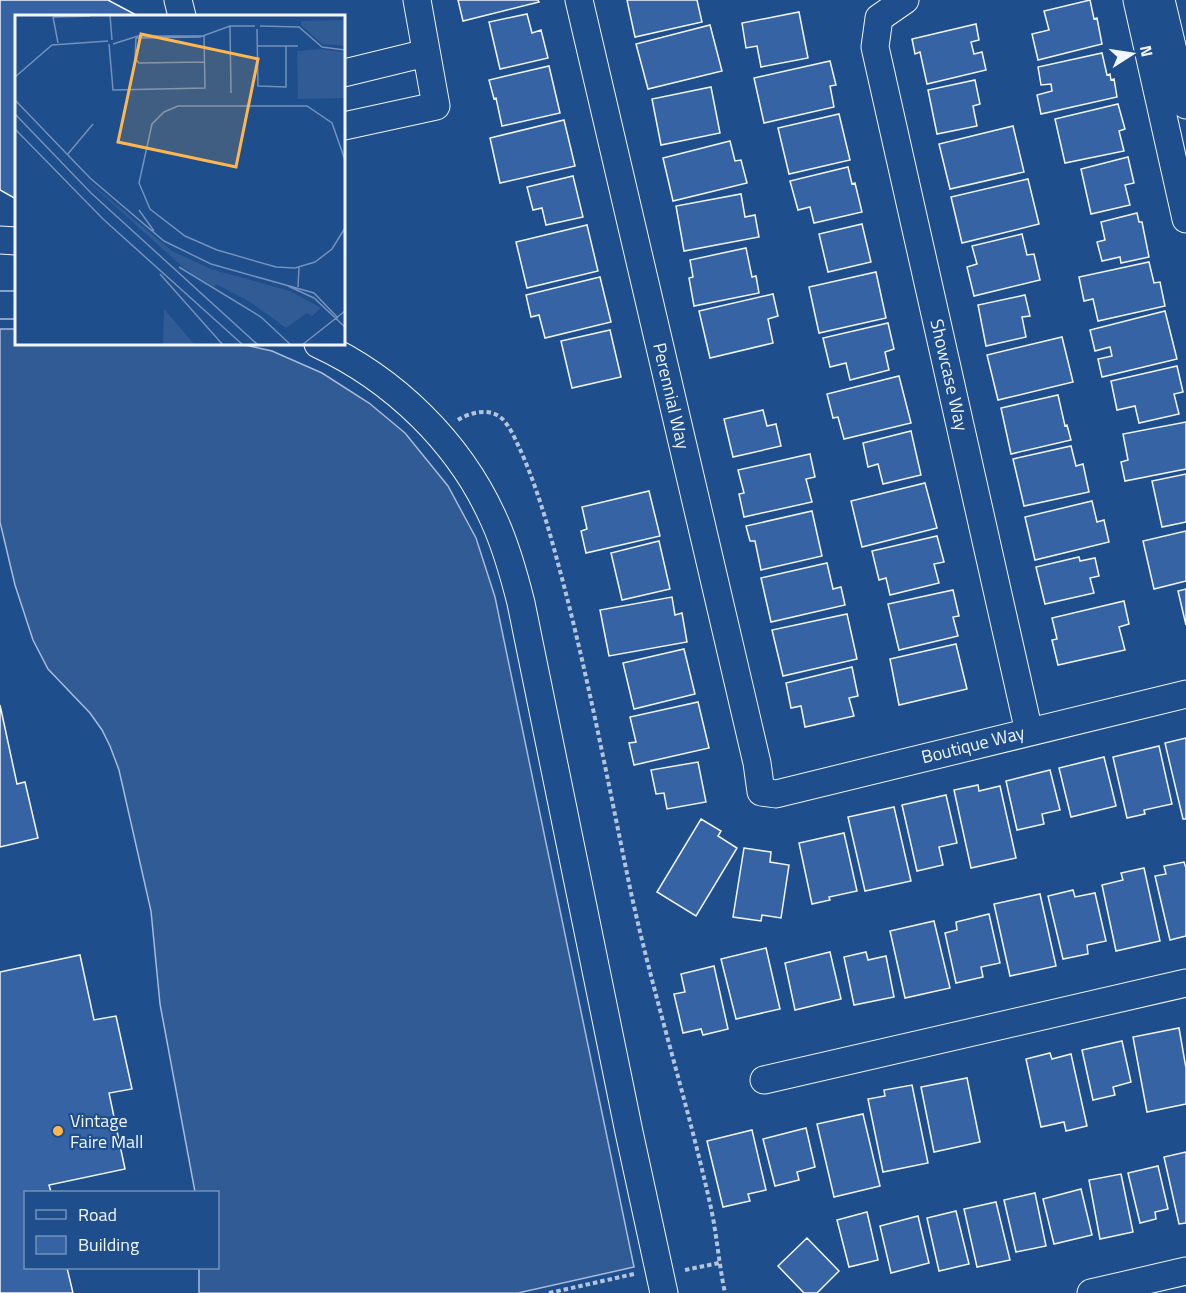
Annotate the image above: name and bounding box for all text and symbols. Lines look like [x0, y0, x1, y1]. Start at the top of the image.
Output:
inset map [15, 15, 345, 345]
north arrow [1102, 24, 1162, 84]
text: N [1134, 43, 1160, 59]
street label: Showcase Way [924, 316, 976, 434]
street label: Perennial Way [646, 340, 697, 452]
street label: Boutique Way [918, 719, 1028, 770]
place label: Vintage Faire Mall [70, 1107, 143, 1155]
marker: Vintage Faire Mall [51, 1124, 65, 1138]
legend [24, 1191, 219, 1269]
text: Road [78, 1201, 117, 1228]
text: Building [78, 1231, 139, 1258]

